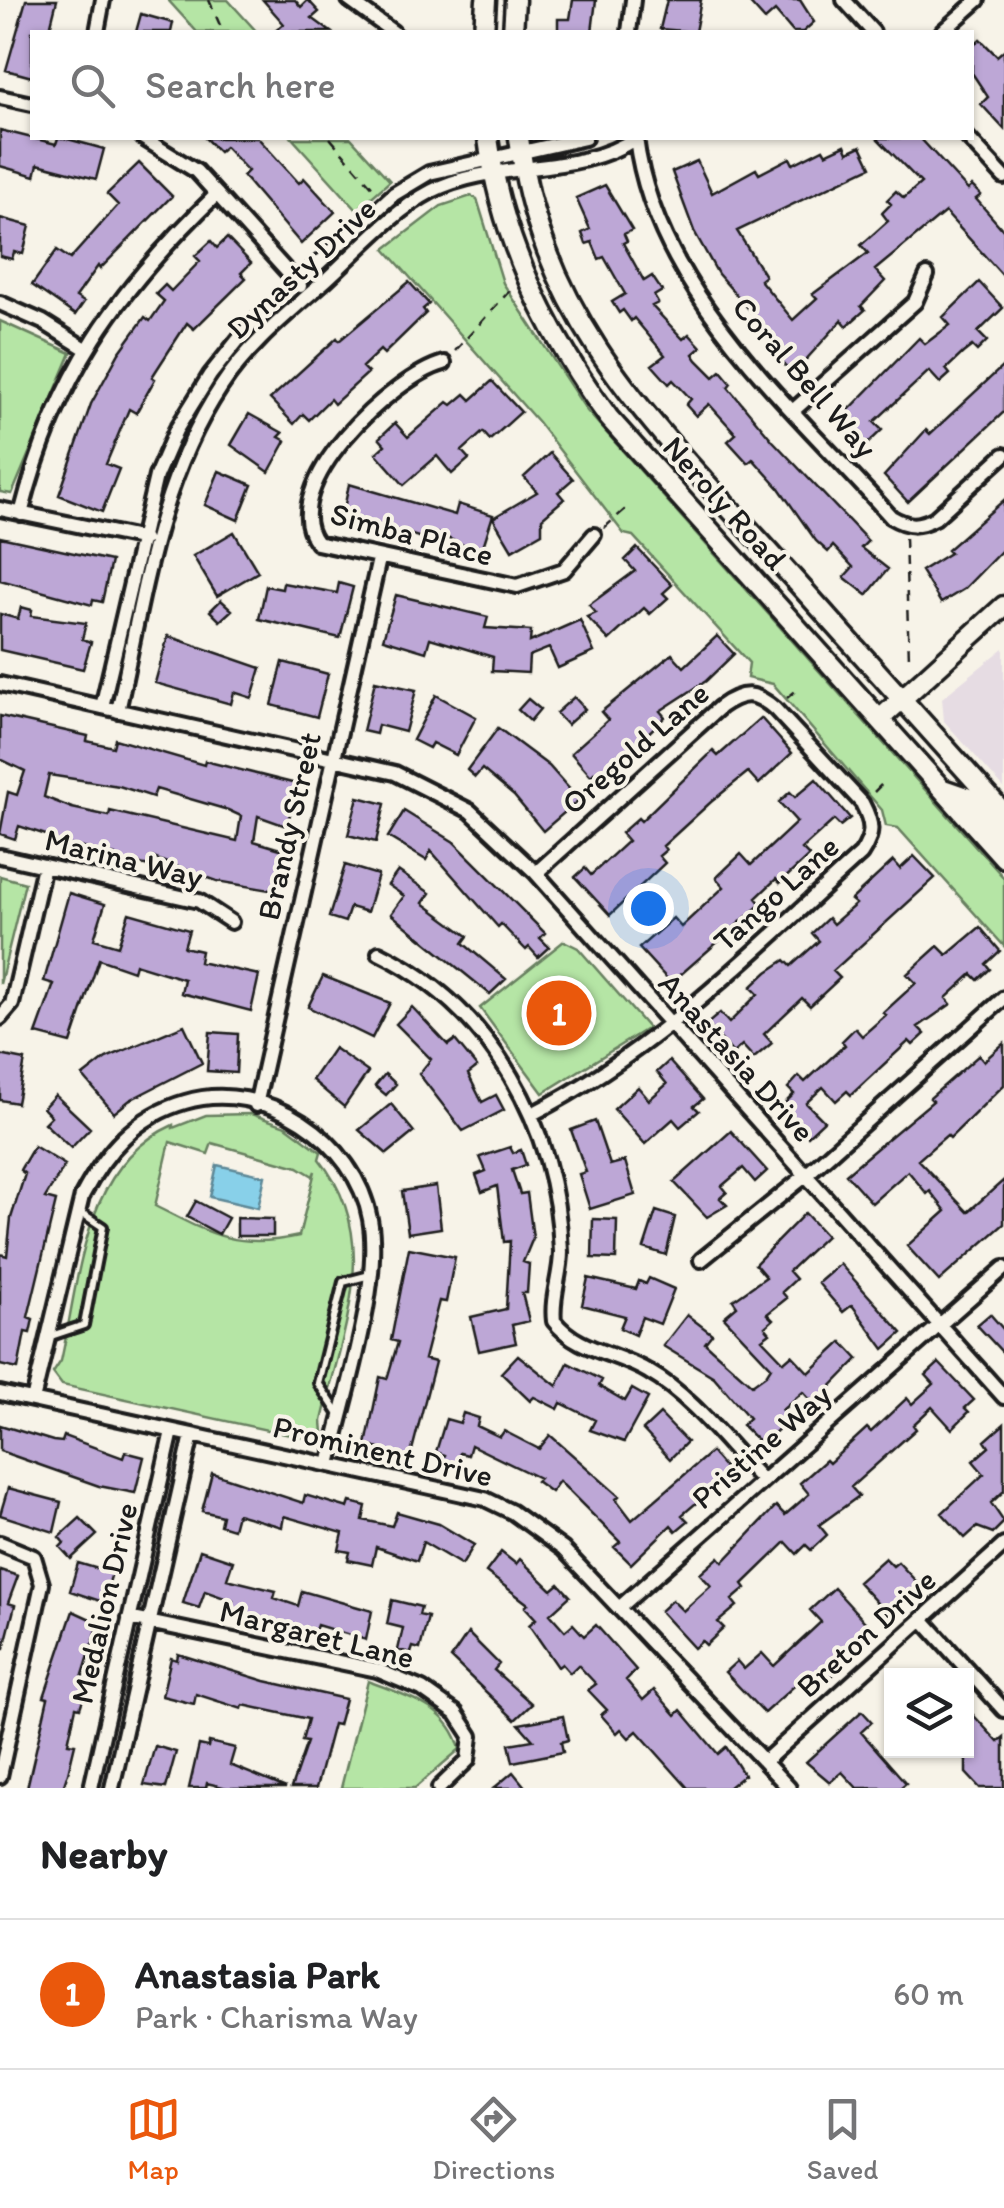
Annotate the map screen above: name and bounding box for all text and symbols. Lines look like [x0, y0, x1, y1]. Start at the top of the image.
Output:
search box [30, 30, 974, 140]
icon: search [65, 58, 120, 113]
text: Search here [145, 62, 336, 108]
street label: Dynasty Drive [218, 189, 384, 347]
street label: Coral Bell Way [725, 288, 885, 466]
street label: Neroly Road [655, 428, 795, 578]
street label: Simba Place [326, 494, 498, 574]
street label: Oregold Lane [554, 674, 716, 822]
street label: Brandy Street [249, 728, 329, 924]
street label: Marina Way [41, 820, 207, 896]
street label: Tango Lane [706, 827, 846, 959]
your location [623, 883, 674, 934]
street label: Anastasia Drive [651, 964, 823, 1150]
pin: 1 [526, 976, 592, 1050]
street label: Pristine Way [684, 1375, 838, 1517]
street label: Prominent Drive [269, 1407, 497, 1495]
street label: Medalion Drive [62, 1499, 146, 1707]
street label: Breton Drive [789, 1561, 943, 1705]
street label: Margaret Lane [216, 1591, 418, 1677]
map controls [884, 1668, 974, 1758]
button: layers [884, 1668, 974, 1758]
text: Nearby [40, 1828, 167, 1879]
text: Anastasia Park [135, 1952, 380, 1998]
text: 1 [65, 1975, 80, 2013]
text: 60 m [893, 1975, 964, 2013]
text: Park · Charisma Way [135, 1998, 418, 2036]
tab: Map [126, 2092, 181, 2186]
tab: Directions [432, 2092, 555, 2186]
tab: Saved [807, 2092, 878, 2186]

